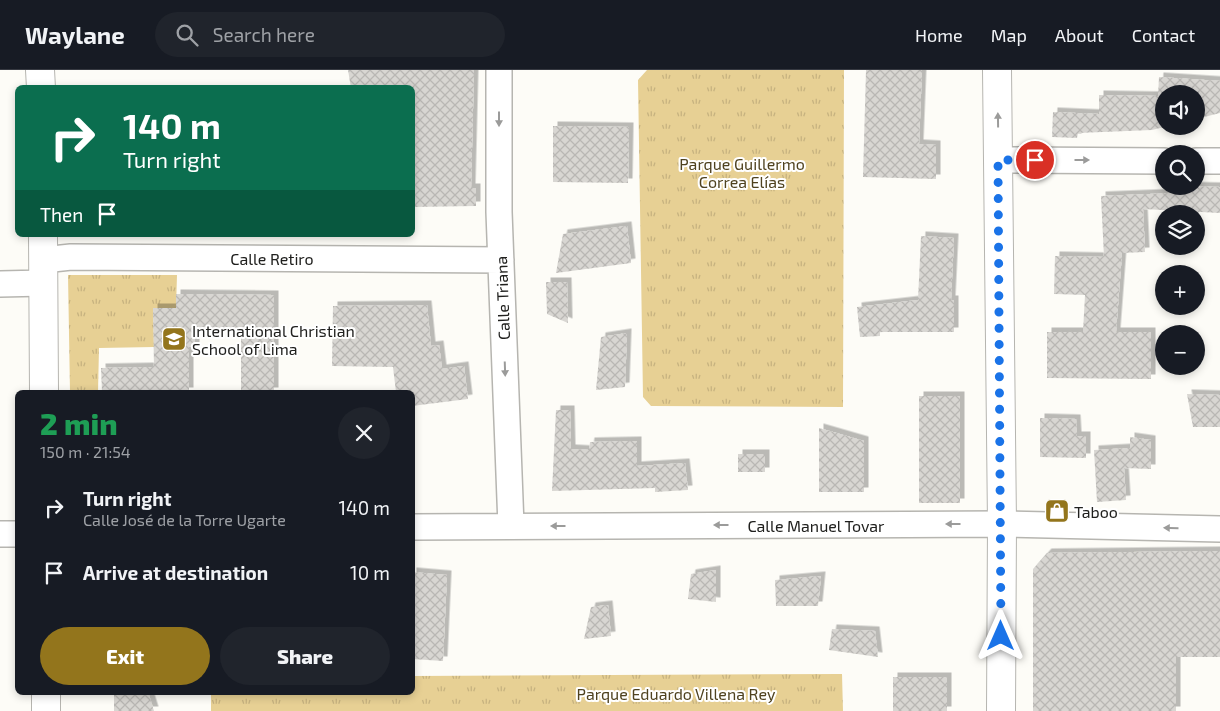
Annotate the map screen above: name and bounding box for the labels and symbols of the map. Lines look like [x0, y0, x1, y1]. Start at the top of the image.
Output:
one-way arrow [495, 111, 503, 127]
one-way arrow [994, 112, 1002, 128]
pin [1014, 139, 1056, 181]
park label: Parque Guillermo Correa Elías [679, 154, 805, 191]
one-way arrow [1074, 156, 1090, 164]
street label: Calle Retiro [230, 249, 314, 268]
street label: Calle Triana [491, 256, 513, 340]
place label: International Christian School of Lima [192, 321, 355, 358]
school or university icon: International Christian School of Lima [161, 326, 187, 352]
one-way arrow [501, 361, 509, 377]
shop icon: Taboo [1044, 498, 1070, 524]
place label: Taboo [1074, 502, 1118, 521]
street label: Calle Manuel Tovar [747, 516, 885, 535]
one-way arrow [945, 520, 961, 528]
one-way arrow [713, 521, 729, 529]
one-way arrow [550, 522, 566, 530]
one-way arrow [1163, 523, 1179, 531]
position arrow [974, 609, 1026, 661]
park label: Parque Eduardo Villena Rey [577, 684, 776, 703]

